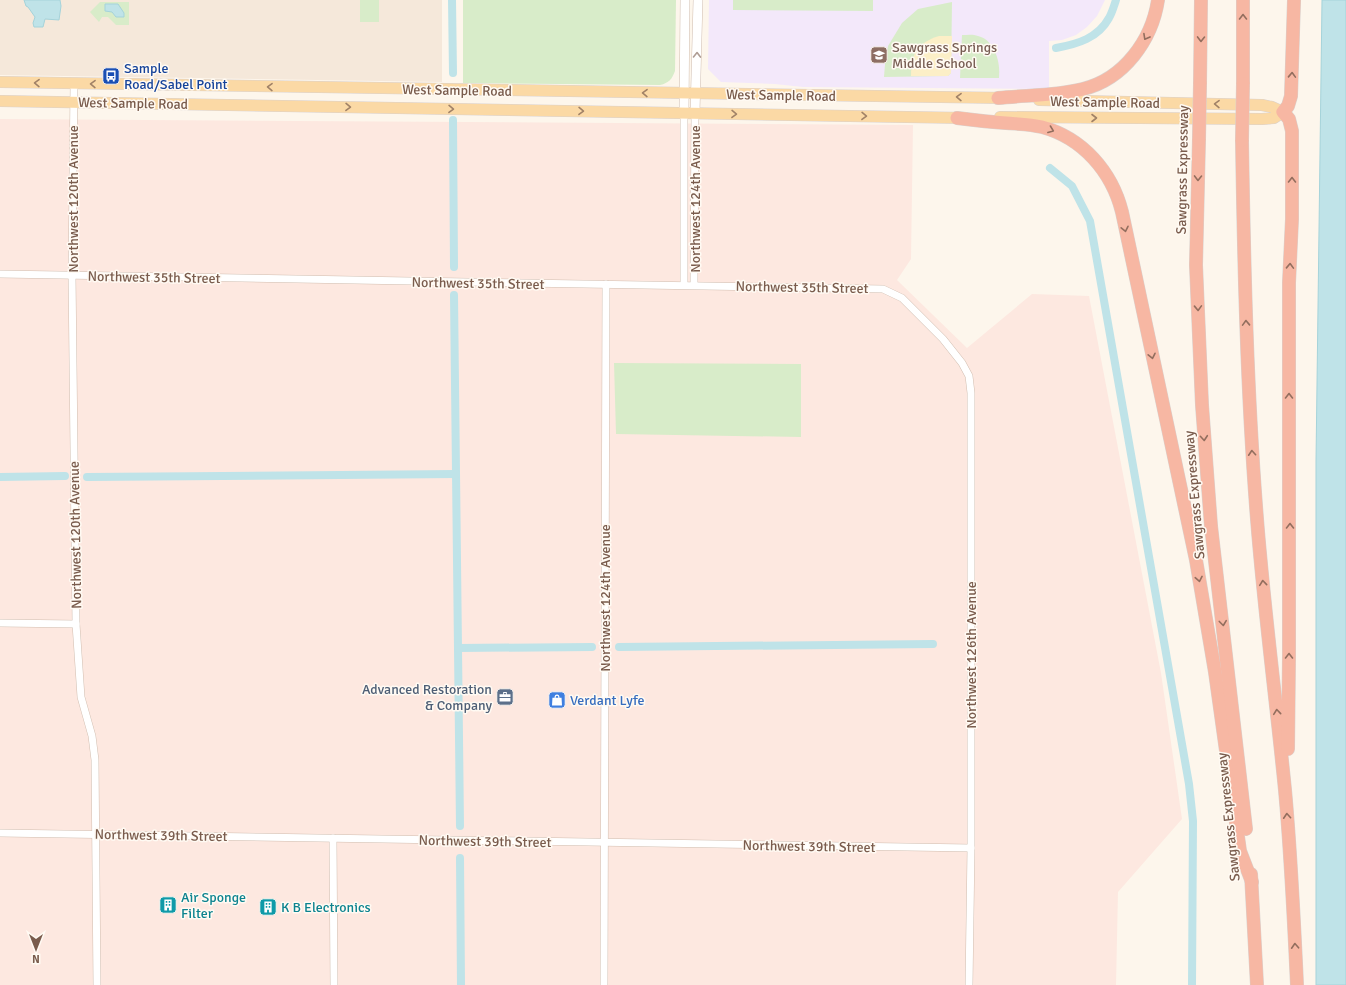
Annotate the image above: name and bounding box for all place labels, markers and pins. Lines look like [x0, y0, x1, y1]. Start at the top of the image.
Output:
place label: Sawgrass Springs Middle School [892, 39, 997, 72]
school or university icon: Sawgrass Springs Middle School [869, 45, 889, 65]
place label: Sample Road/Sabel Point [124, 60, 228, 93]
bus stop icon: Sample Road/Sabel Point [101, 66, 121, 86]
place label: Advanced Restoration & Company [362, 681, 492, 714]
office icon: Advanced Restoration & Company [495, 687, 515, 707]
shop icon: Verdant Lyfe [547, 690, 567, 710]
place label: Verdant Lyfe [570, 692, 644, 709]
place label: Air Sponge Filter [181, 889, 246, 922]
building icon: Air Sponge Filter [158, 895, 178, 915]
building icon: K B Electronics [258, 897, 278, 917]
place label: K B Electronics [281, 899, 371, 916]

